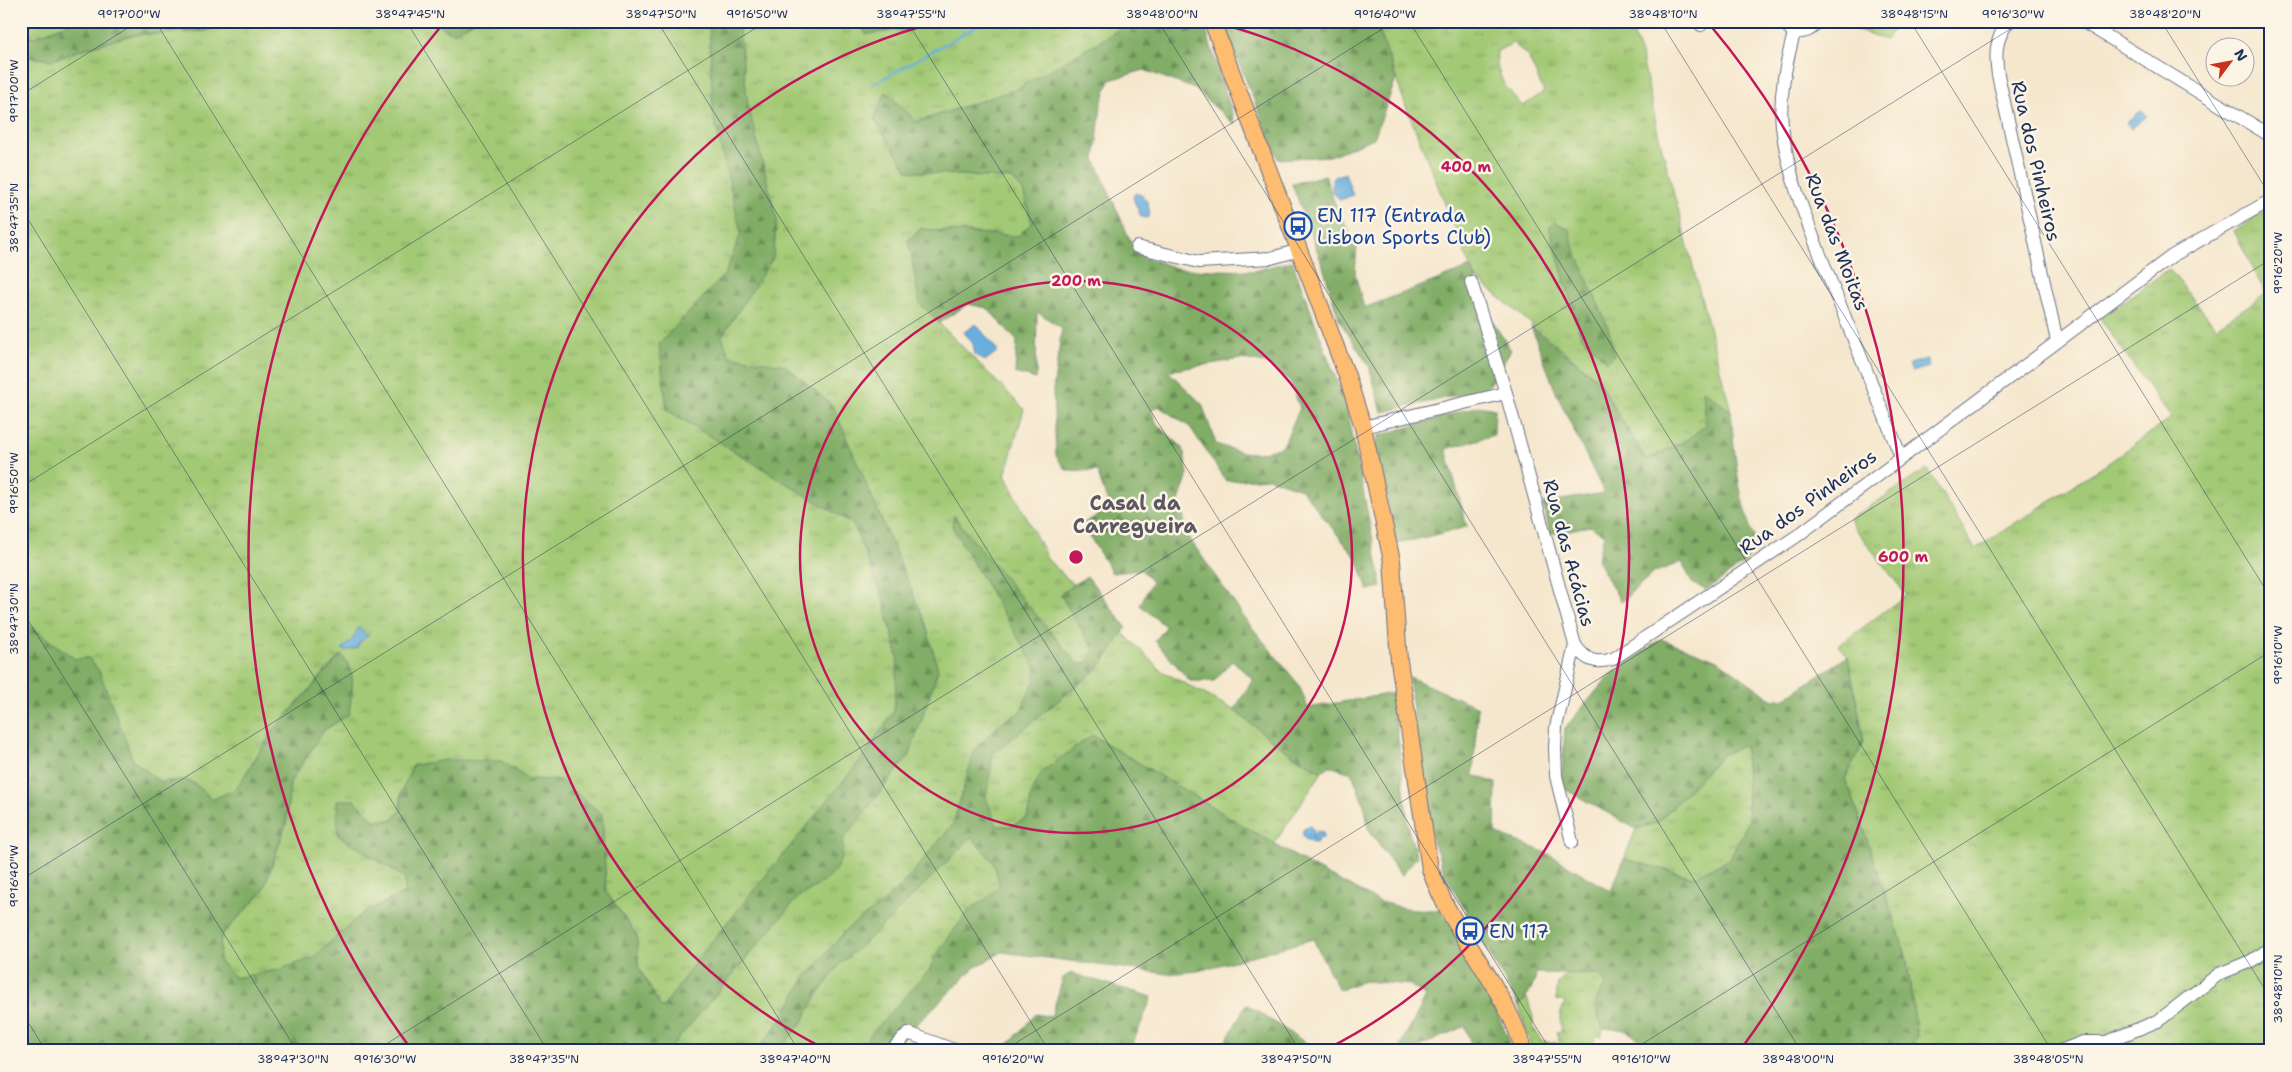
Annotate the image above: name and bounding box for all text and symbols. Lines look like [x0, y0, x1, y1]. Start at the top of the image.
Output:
text: 9°17'00"W [97, 6, 161, 22]
text: 38°47'45"N [375, 6, 445, 22]
text: 38°47'50"N [625, 6, 697, 22]
text: 9°16'50"W [726, 6, 788, 22]
text: 38°47'55"N [876, 6, 946, 22]
text: 38°48'00"N [1126, 6, 1198, 22]
text: 9°16'40"W [1354, 6, 1416, 22]
text: 38°48'10"N [1628, 6, 1698, 22]
text: 38°48'15"N [1880, 6, 1948, 22]
text: 9°16'30"W [1982, 6, 2044, 22]
text: 38°48'20"N [2129, 6, 2201, 22]
north arrow [2204, 38, 2254, 88]
text: N [2230, 46, 2252, 65]
text: 9°17'00"W [6, 59, 22, 123]
street label: Rua dos Pinheiros [2005, 78, 2067, 244]
text: 400 m [1441, 157, 1491, 177]
street label: Rua das Moitas [1799, 170, 1875, 314]
text: 38°47'35"N [6, 183, 22, 253]
place label: EN 117 (Entrada Lisbon Sports Club) [1317, 203, 1491, 250]
bus stop icon: EN 117 (Entrada Lisbon Sports Club) [1283, 211, 1313, 241]
text: 9°16'20"W [2270, 232, 2286, 294]
text: 200 m [1051, 271, 1101, 291]
street label: Rua dos Pinheiros [1734, 444, 1882, 560]
text: 9°16'50"W [6, 452, 22, 514]
street label: Rua das Acácias [1537, 477, 1601, 629]
district label: Casal da Carregueira [1073, 490, 1198, 539]
text: 600 m [1878, 547, 1928, 567]
centre of rings [1067, 548, 1085, 566]
text: 38°47'30"N [6, 583, 22, 655]
text: 9°16'10"W [2270, 625, 2286, 685]
text: 9°16'40"W [6, 845, 22, 907]
bus stop icon: EN 117 [1455, 916, 1485, 946]
place label: EN 117 [1489, 919, 1549, 944]
text: 38°48'10"N [2270, 954, 2286, 1024]
text: 38°47'30"N [257, 1051, 329, 1067]
text: 9°16'30"W [354, 1051, 416, 1067]
text: 38°47'35"N [509, 1051, 579, 1067]
text: 38°47'40"N [759, 1051, 831, 1067]
text: 9°16'20"W [982, 1051, 1044, 1067]
text: 38°47'50"N [1260, 1051, 1332, 1067]
text: 38°47'55"N [1512, 1051, 1582, 1067]
text: 9°16'10"W [1611, 1051, 1671, 1067]
text: 38°48'00"N [1762, 1051, 1834, 1067]
text: 38°48'05"N [2012, 1051, 2084, 1067]

